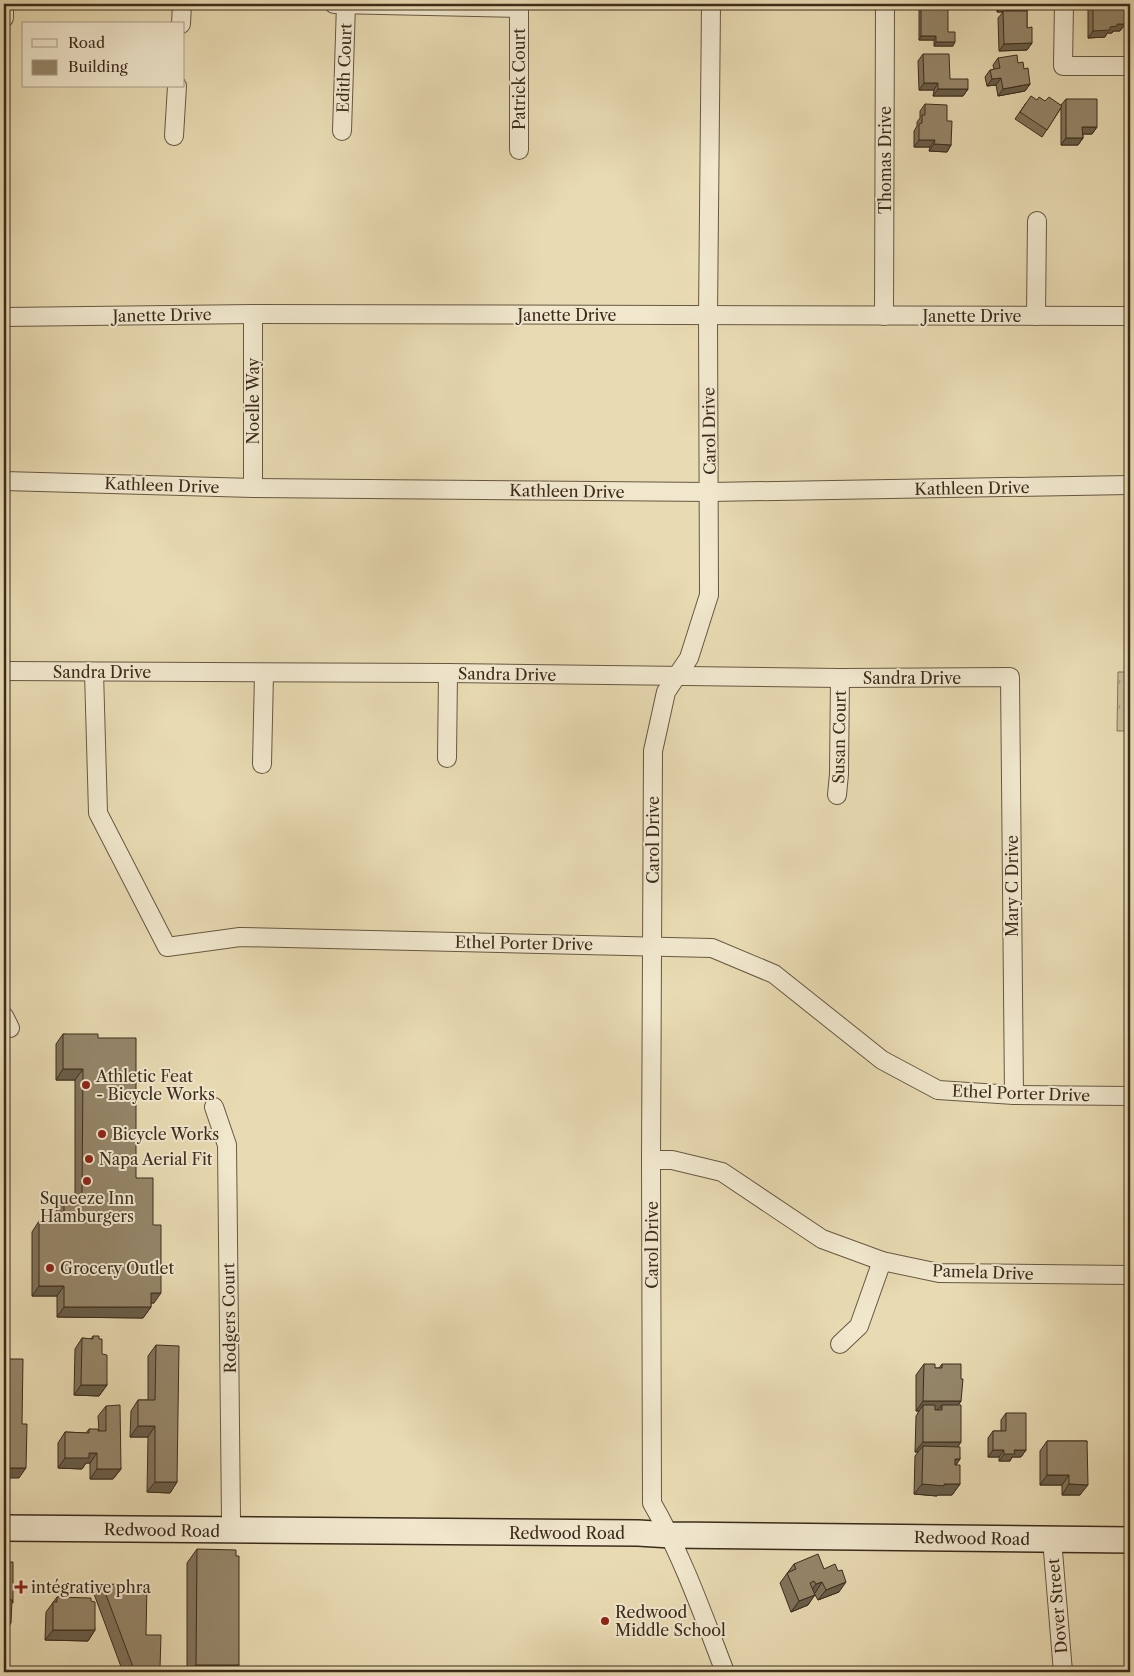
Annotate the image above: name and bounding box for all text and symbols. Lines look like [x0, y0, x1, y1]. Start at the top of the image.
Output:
legend [22, 22, 185, 88]
street label: Edith Court [332, 22, 356, 113]
street label: Patrick Court [509, 28, 529, 130]
text: Road [68, 33, 105, 52]
text: Building [68, 57, 128, 76]
street label: Thomas Drive [875, 106, 895, 214]
street label: Janette Drive [109, 304, 212, 326]
street label: Janette Drive [515, 305, 617, 325]
street label: Janette Drive [920, 306, 1022, 326]
street label: Noelle Way [243, 357, 263, 444]
street label: Carol Drive [698, 387, 720, 475]
street label: Kathleen Drive [104, 473, 220, 497]
street label: Kathleen Drive [914, 477, 1030, 499]
street label: Kathleen Drive [509, 480, 625, 502]
street label: Sandra Drive [53, 662, 151, 682]
street label: Sandra Drive [458, 663, 556, 685]
street label: Sandra Drive [863, 668, 961, 688]
street label: Susan Court [828, 690, 850, 784]
street label: Carol Drive [643, 796, 663, 884]
street label: Mary C Drive [1002, 835, 1022, 937]
street label: Ethel Porter Drive [455, 932, 593, 954]
place label: Athletic Feat - Bicycle Works [95, 1066, 215, 1104]
marker: Athletic Feat - Bicycle Works [80, 1079, 92, 1091]
street label: Ethel Porter Drive [952, 1081, 1090, 1105]
place label: Bicycle Works [112, 1124, 219, 1144]
marker: Bicycle Works [96, 1128, 108, 1140]
place label: Napa Aerial Fit [99, 1149, 213, 1169]
marker: Napa Aerial Fit [83, 1153, 95, 1165]
marker: Squeeze Inn Hamburgers [81, 1175, 93, 1187]
place label: Squeeze Inn Hamburgers [40, 1188, 134, 1226]
street label: Carol Drive [642, 1201, 662, 1289]
place label: Grocery Outlet [60, 1258, 175, 1278]
street label: Pamela Drive [932, 1260, 1034, 1284]
marker: Grocery Outlet [44, 1262, 56, 1274]
street label: Rodgers Court [218, 1262, 240, 1374]
street label: Redwood Road [104, 1519, 221, 1541]
street label: Redwood Road [509, 1523, 625, 1543]
street label: Redwood Road [914, 1527, 1031, 1549]
street label: Dover Street [1043, 1557, 1071, 1654]
place label: intégrative phra [31, 1577, 151, 1597]
marker: intégrative phra [15, 1581, 27, 1593]
place label: Redwood Middle School [615, 1602, 726, 1640]
marker: Redwood Middle School [599, 1615, 611, 1627]

